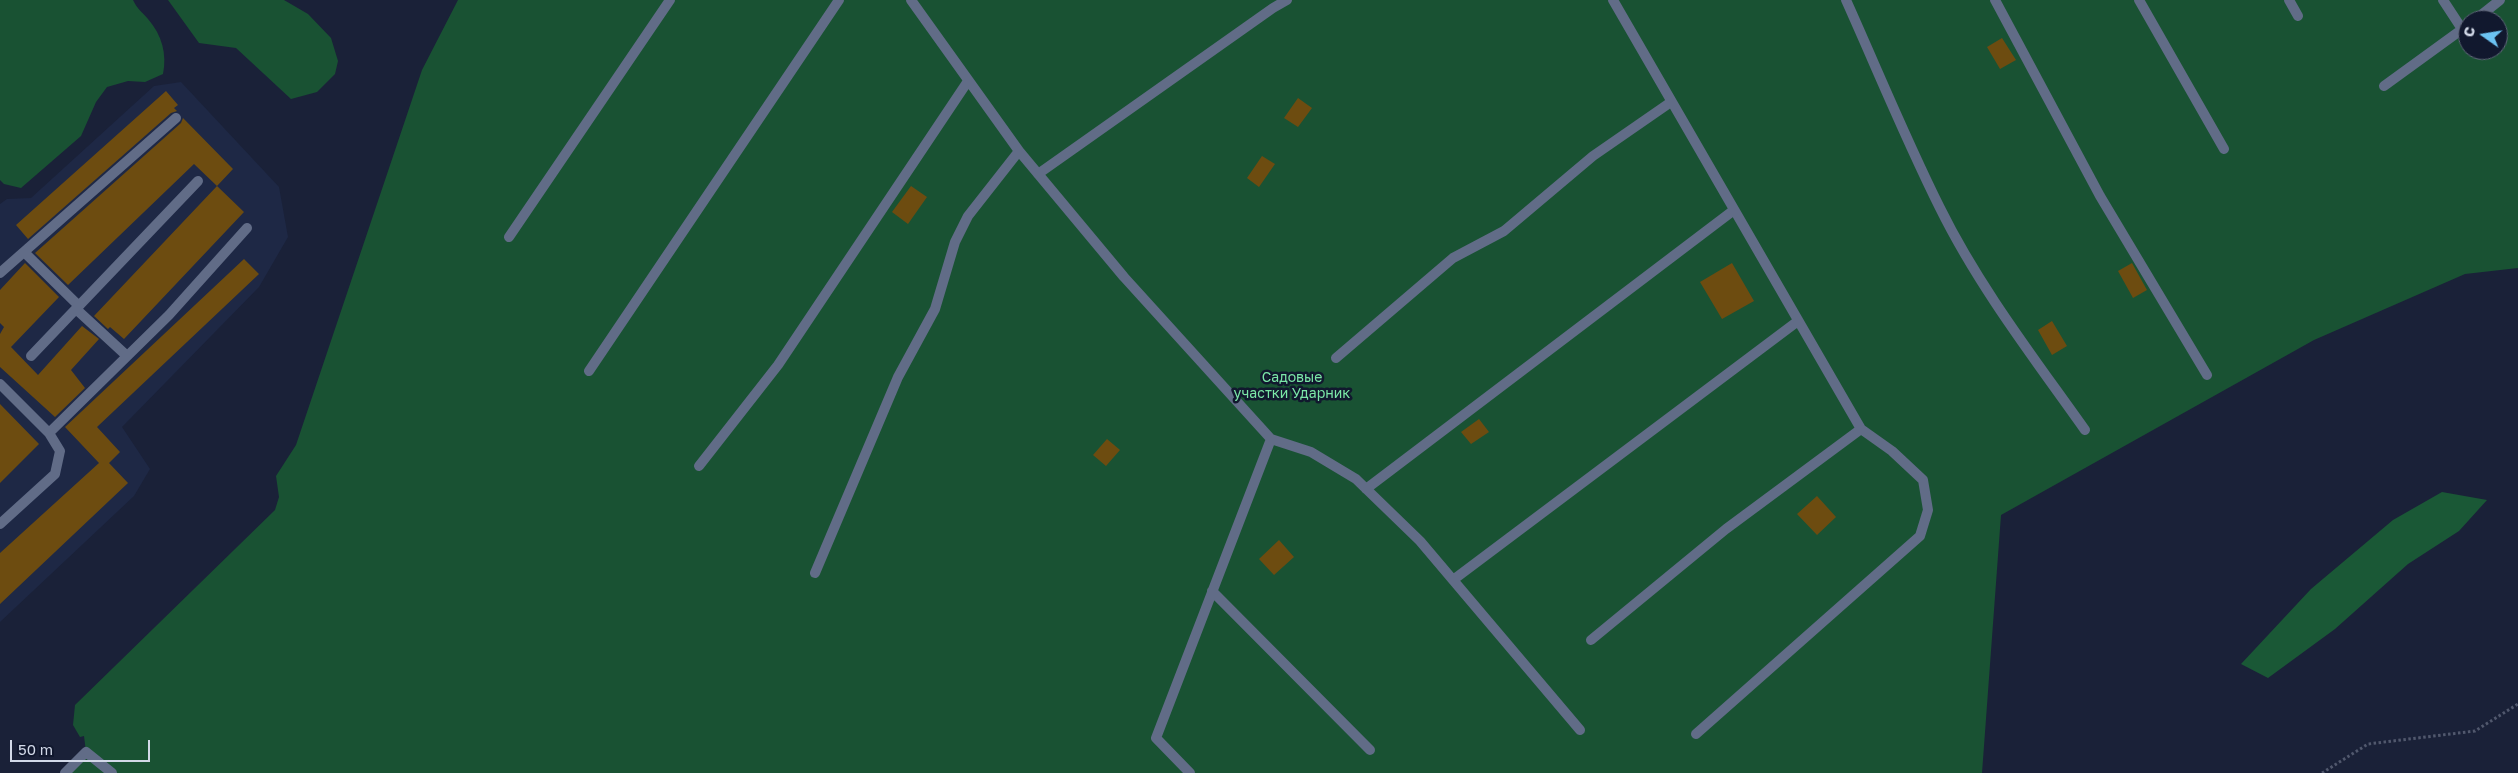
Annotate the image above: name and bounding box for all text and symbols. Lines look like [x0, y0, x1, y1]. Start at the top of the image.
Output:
north arrow [2458, 10, 2508, 60]
text: С [2459, 25, 2478, 39]
park label: Садовые участки Ударник [1234, 370, 1350, 402]
scale bar [12, 730, 152, 762]
text: 50 m [18, 740, 53, 758]

